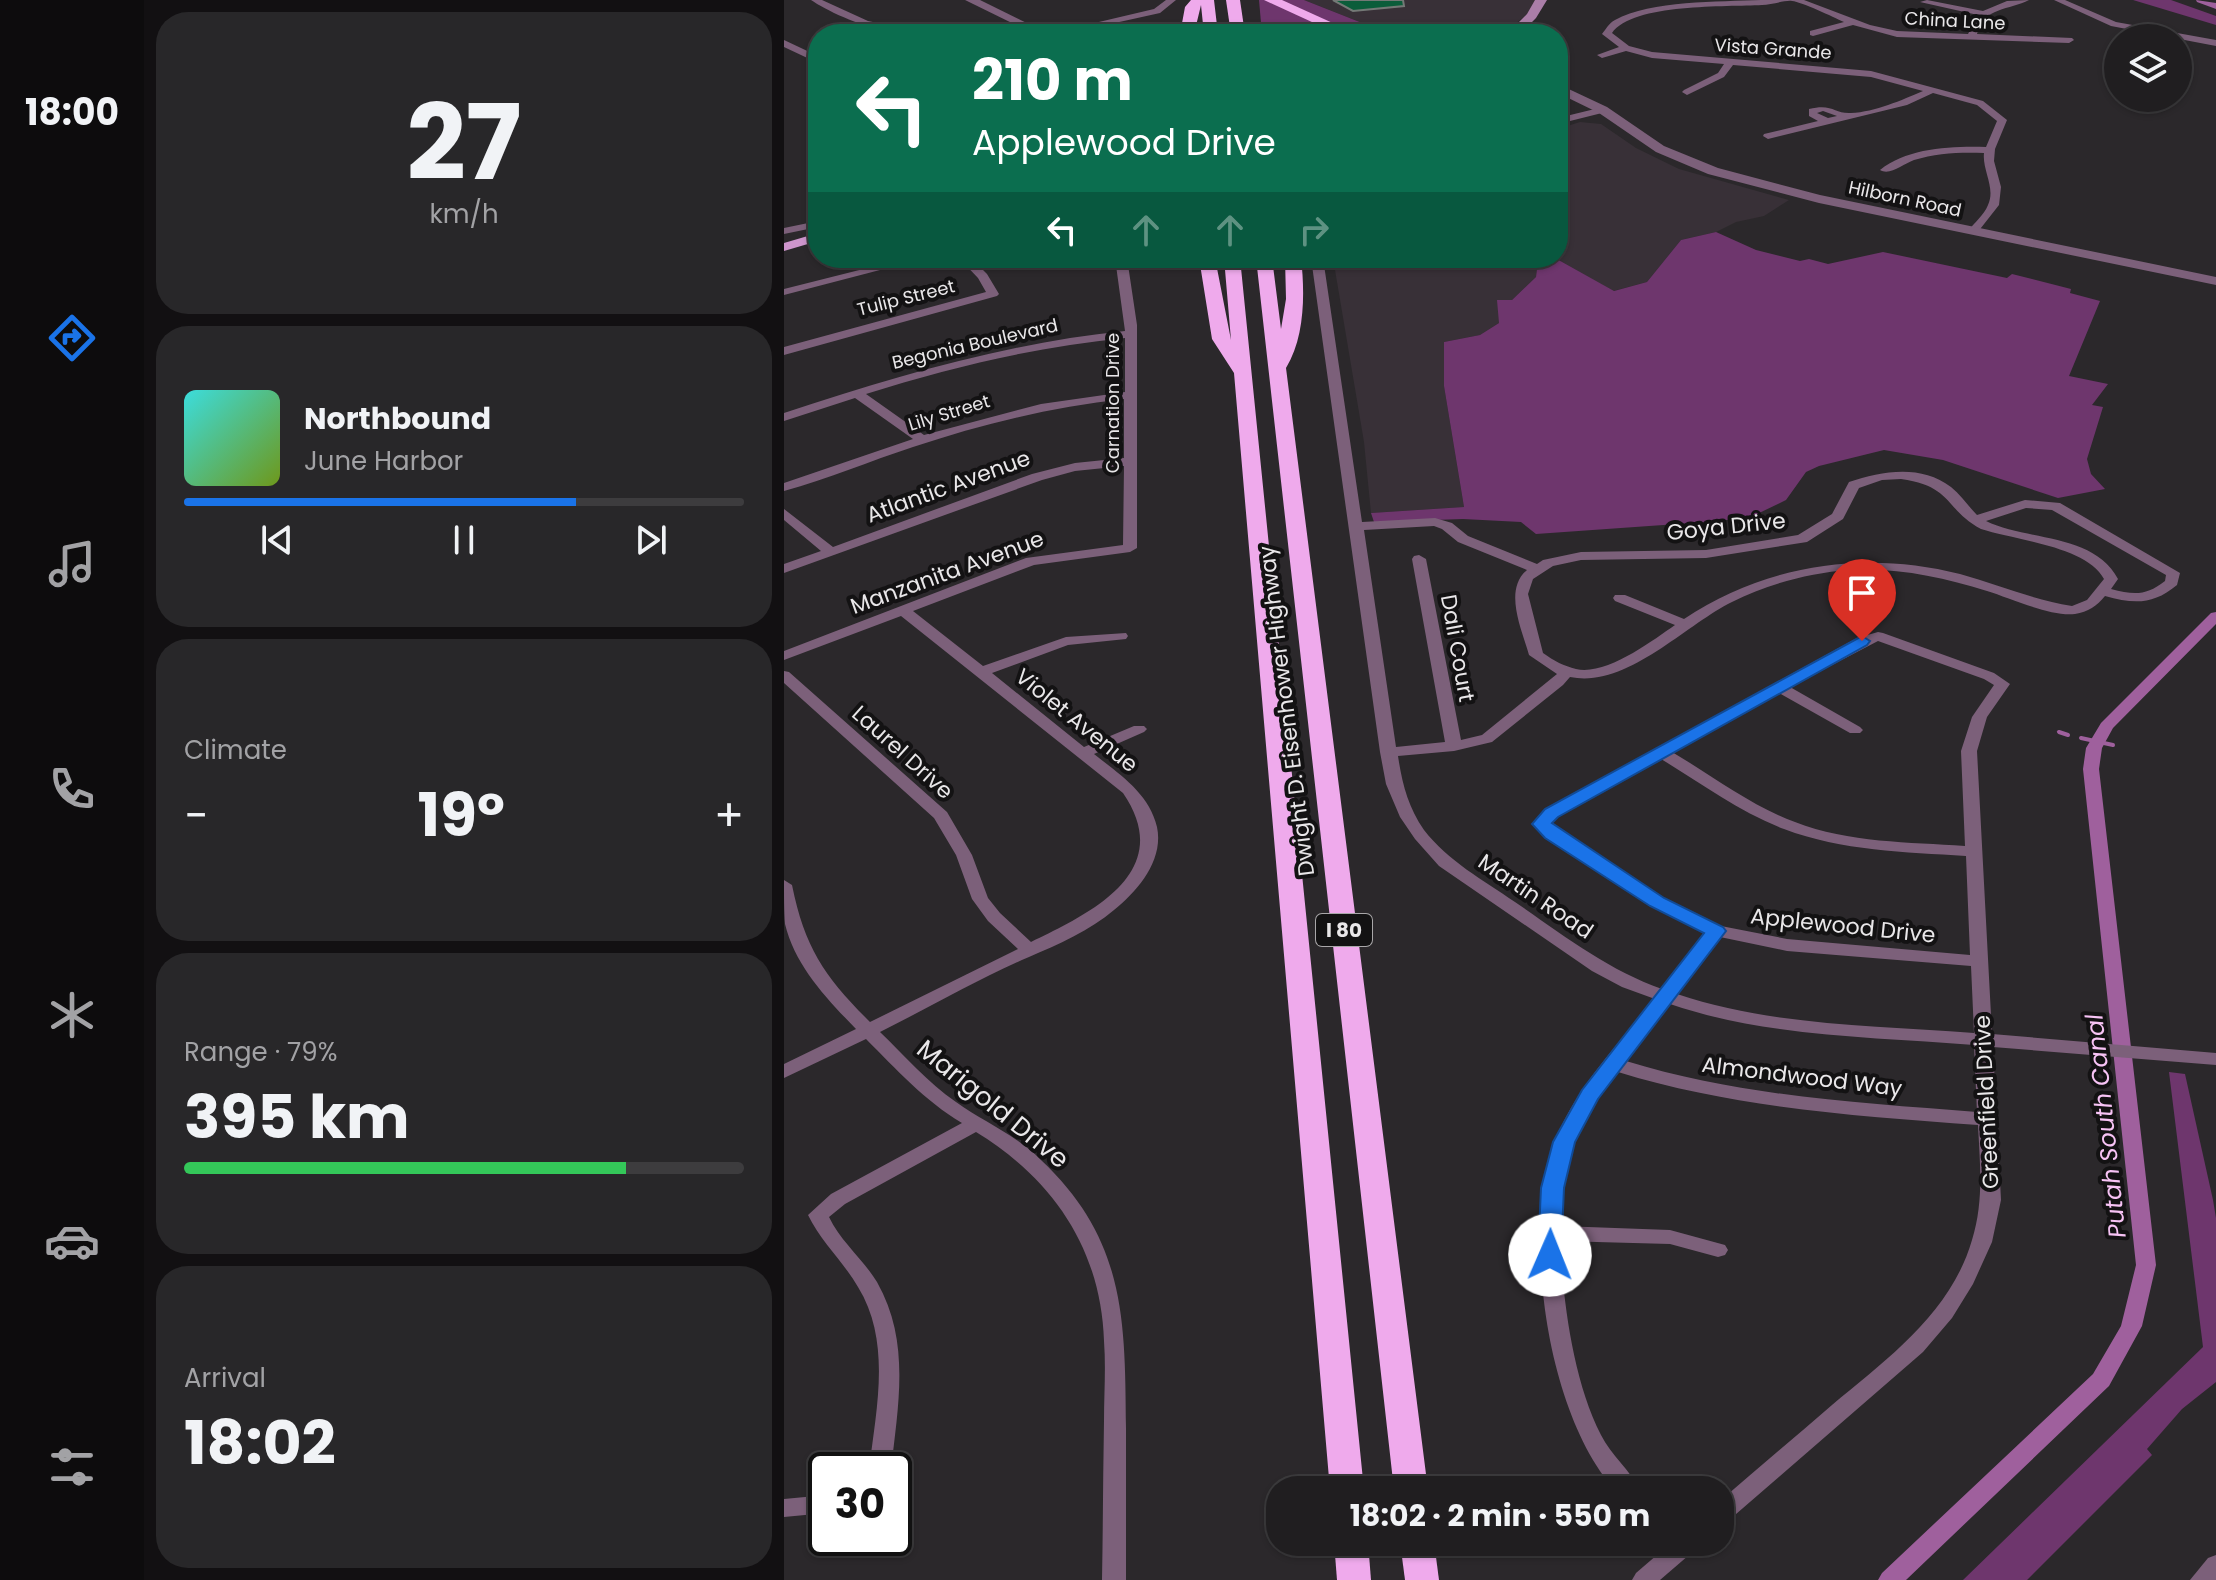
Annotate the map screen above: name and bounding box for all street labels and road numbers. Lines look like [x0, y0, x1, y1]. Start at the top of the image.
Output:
street label: China Lane [1904, 5, 2006, 36]
street label: Vista Grande [1714, 32, 1832, 65]
street label: Hilborn Road [1846, 174, 1964, 223]
street label: Tulip Street [854, 273, 957, 322]
street label: Begonia Boulevard [889, 312, 1060, 375]
street label: Carnation Drive [1100, 333, 1125, 473]
street label: Lily Street [905, 388, 993, 437]
street label: Atlantic Avenue [862, 442, 1035, 531]
street label: Goya Drive [1665, 505, 1787, 548]
street label: Manzanita Avenue [846, 523, 1048, 622]
street label: Dwight D. Eisenhower Highway [1251, 543, 1322, 878]
street label: Dali Court [1433, 592, 1482, 704]
street label: Violet Avenue [1009, 661, 1145, 780]
street label: Laurel Drive [845, 698, 960, 806]
street label: Martin Road [1472, 846, 1599, 946]
street label: Applewood Drive [1749, 900, 1937, 951]
road number: I 80 [1316, 914, 1372, 946]
street label: Greenfield Drive [1966, 1014, 2007, 1190]
street label: Marigold Drive [909, 1031, 1077, 1177]
street label: Almondwood Way [1700, 1049, 1904, 1104]

